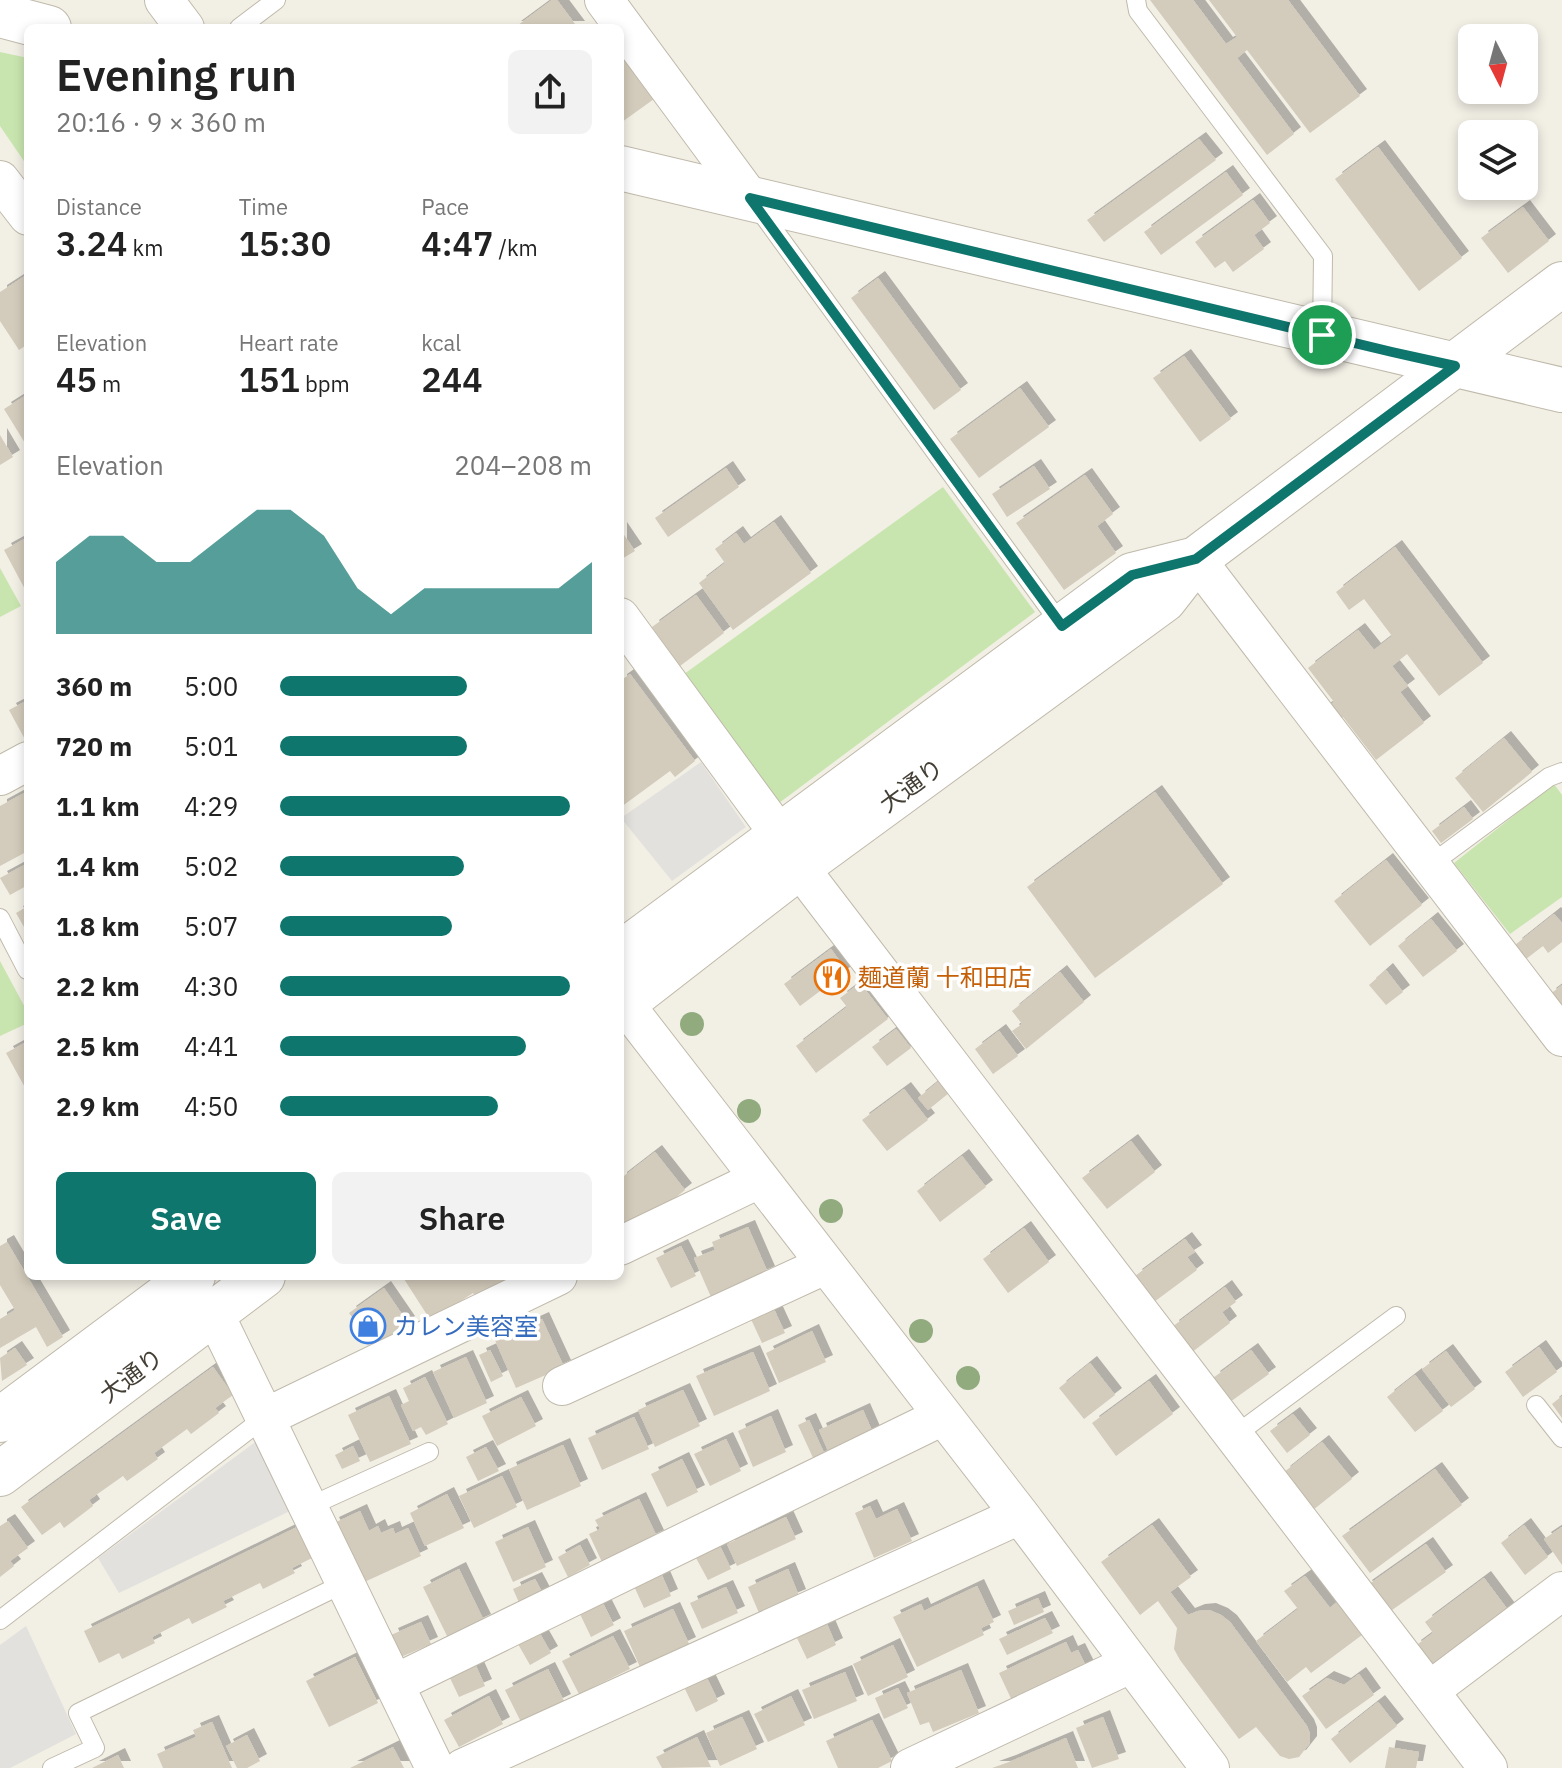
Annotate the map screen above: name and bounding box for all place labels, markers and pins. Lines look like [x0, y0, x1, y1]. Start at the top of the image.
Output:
pin [1288, 301, 1356, 369]
restaurant icon: 麺道蘭 十和田店 [813, 958, 851, 996]
place label: 麺道蘭 十和田店 [858, 961, 1032, 993]
shop icon: カレン美容室 [349, 1307, 387, 1345]
place label: カレン美容室 [394, 1310, 538, 1342]

